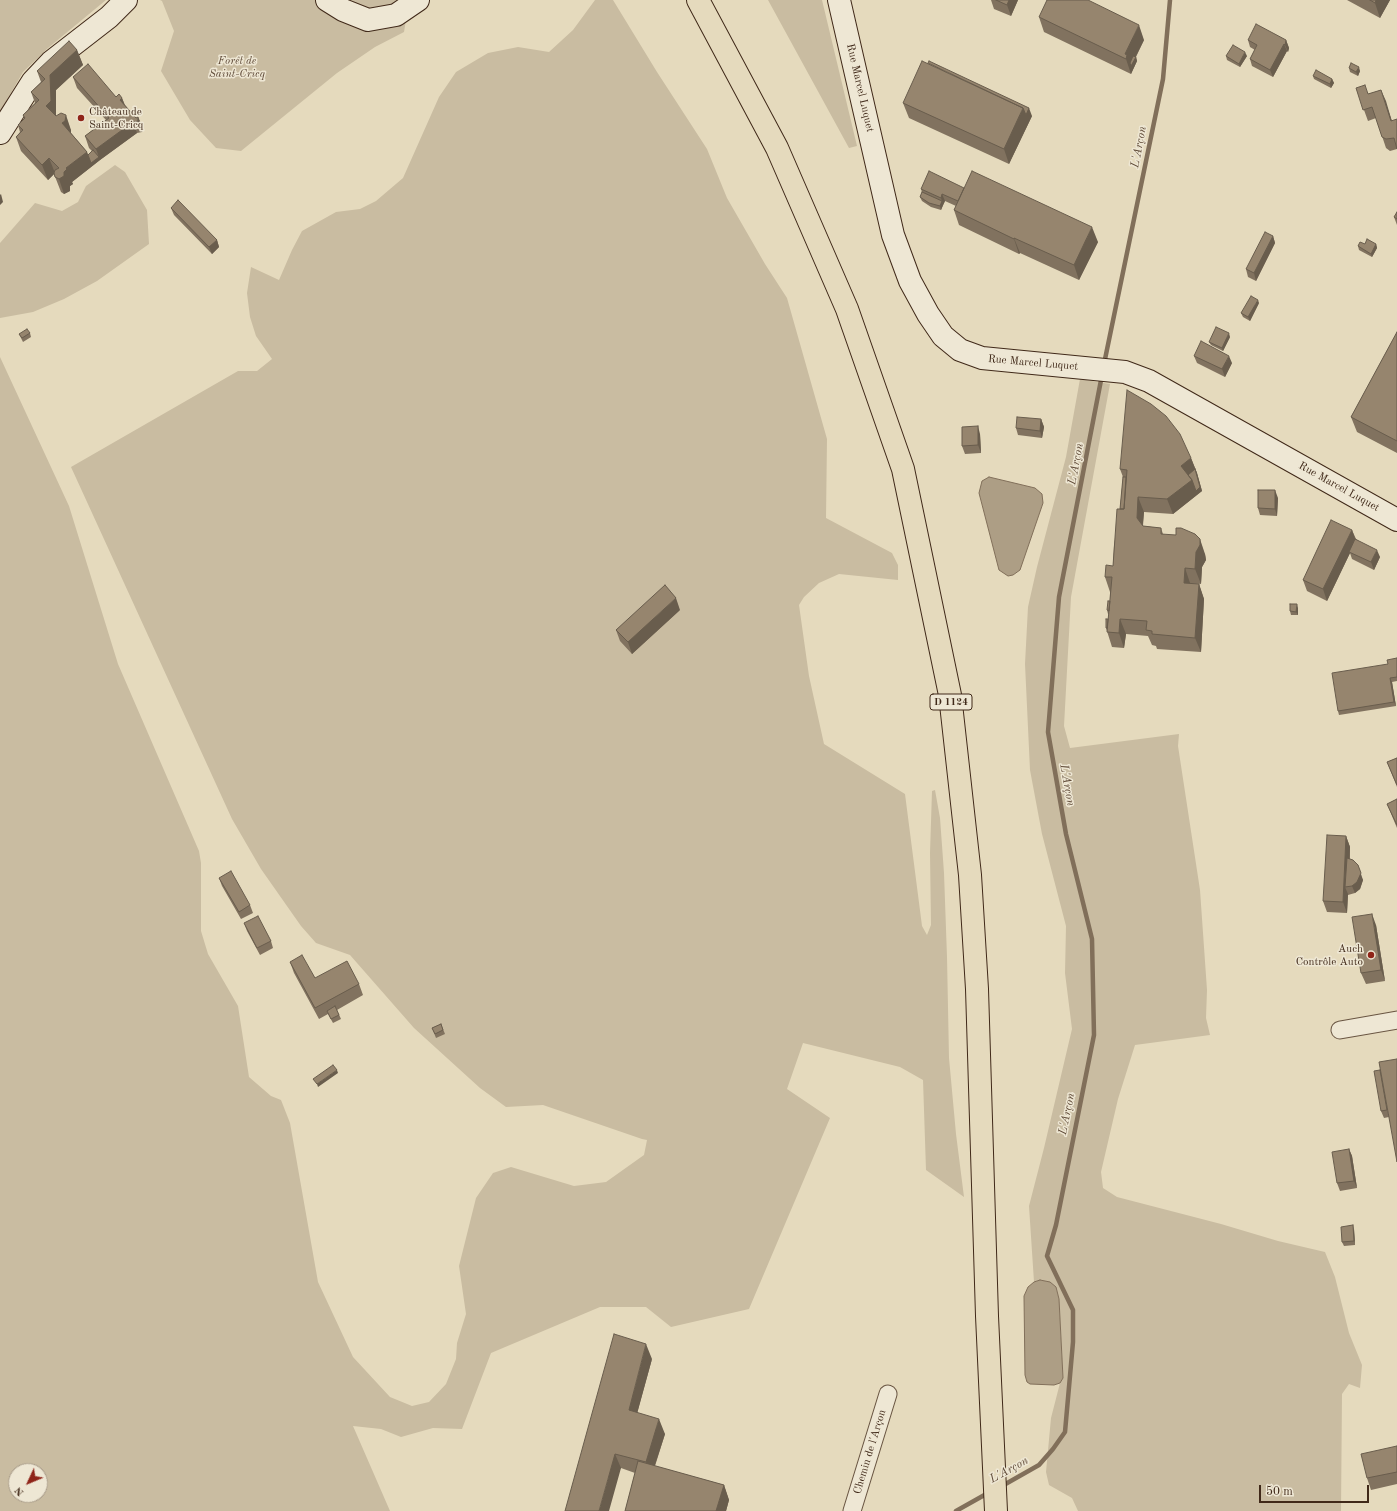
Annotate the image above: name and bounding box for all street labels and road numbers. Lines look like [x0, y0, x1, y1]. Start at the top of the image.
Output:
street label: Rue Marcel Luquet [843, 42, 877, 134]
street label: Rue Marcel Luquet [987, 352, 1079, 374]
street label: Rue Marcel Luquet [1296, 459, 1382, 515]
road number: D 1124 [930, 694, 972, 710]
street label: Chemin de l'Arçon [851, 1408, 889, 1496]

